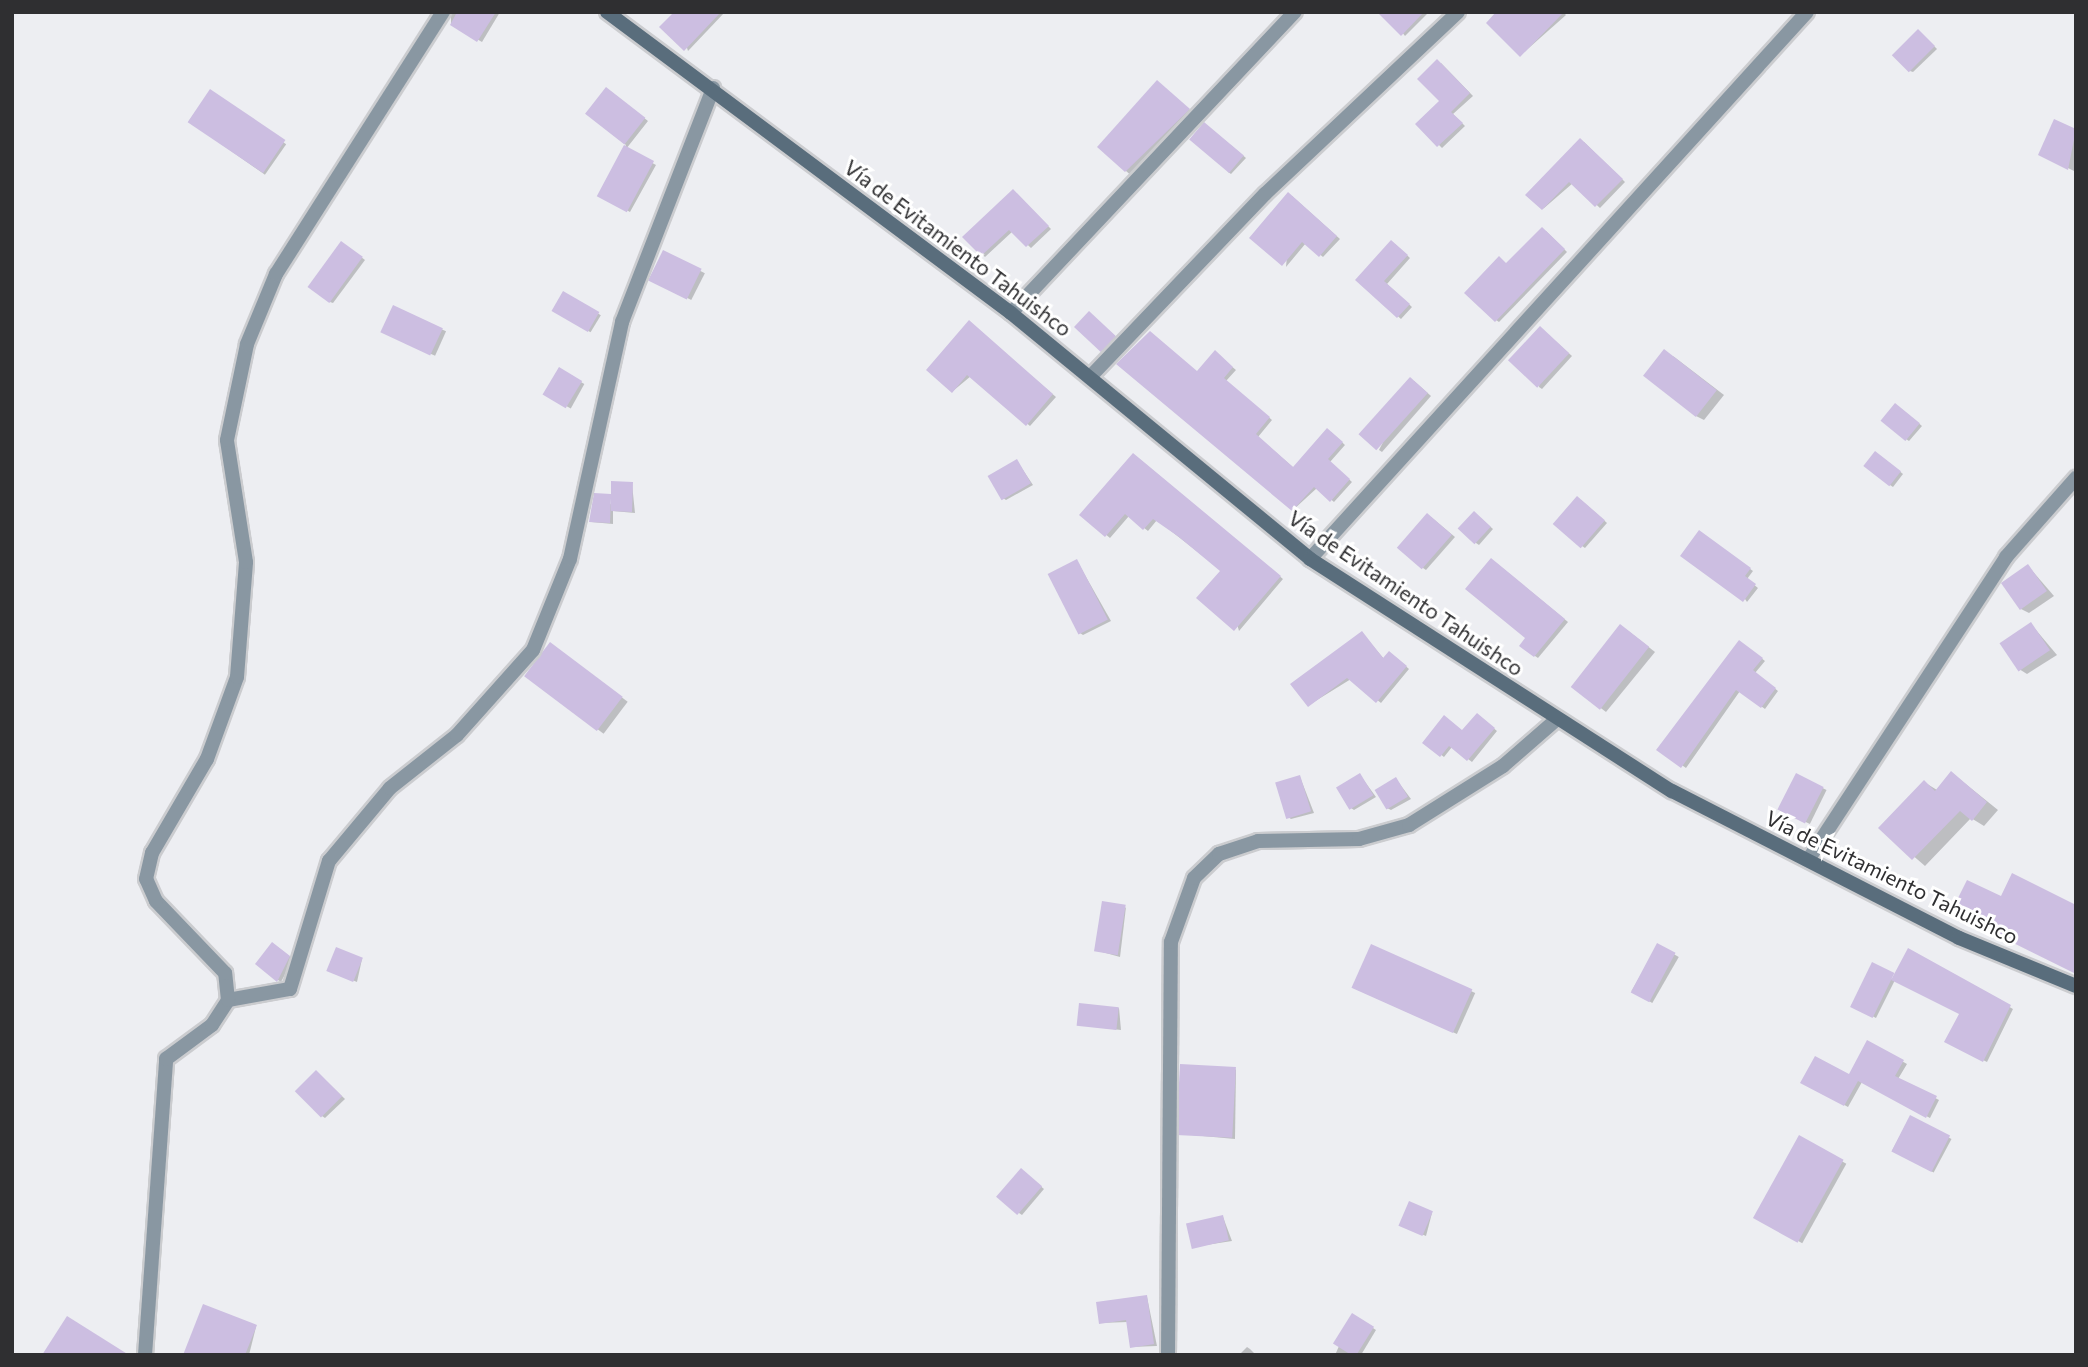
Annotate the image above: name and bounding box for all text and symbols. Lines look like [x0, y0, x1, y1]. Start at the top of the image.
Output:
street label: Vía de Evitamiento Tahuishco [839, 154, 1077, 342]
street label: Vía de Evitamiento Tahuishco [1284, 505, 1528, 681]
street label: Vía de Evitamiento Tahuishco [1762, 805, 2022, 949]

